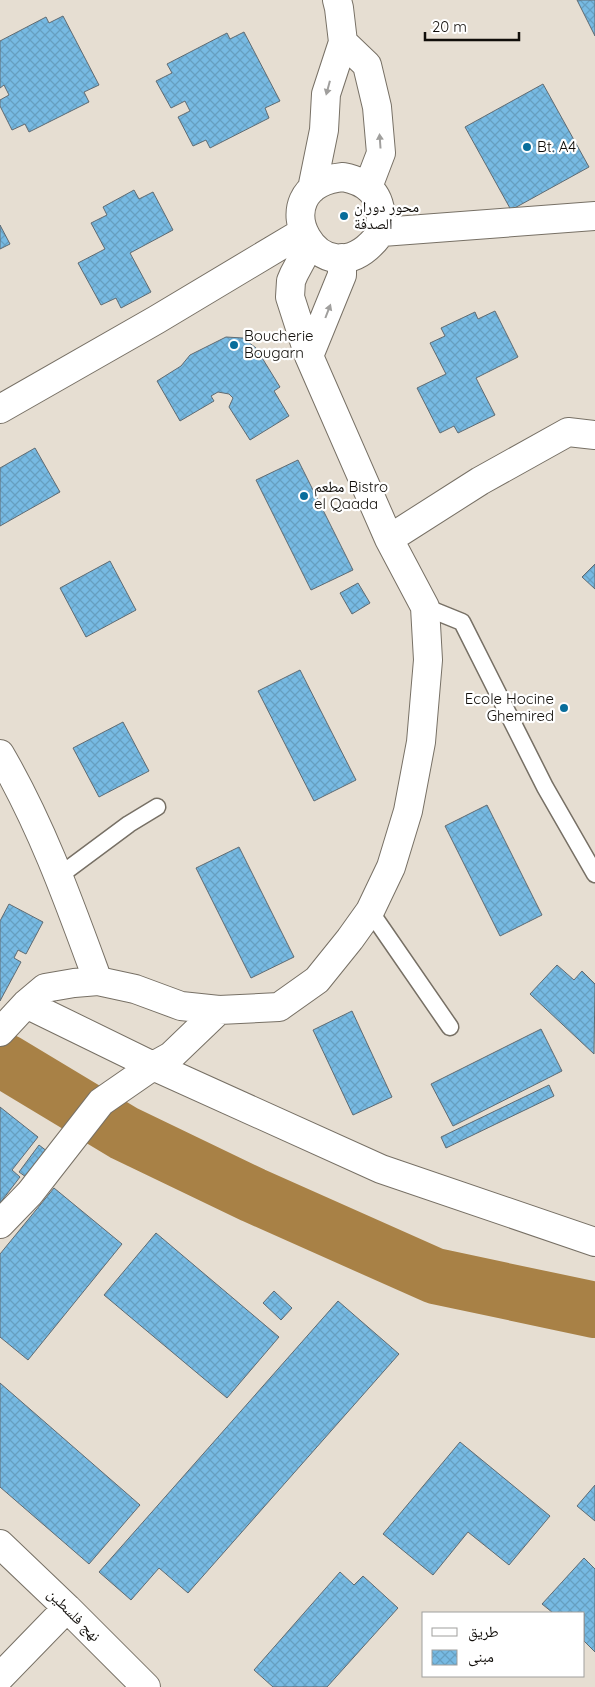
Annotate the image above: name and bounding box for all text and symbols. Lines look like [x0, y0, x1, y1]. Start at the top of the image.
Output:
scale bar [425, 10, 519, 42]
text: 20 m [432, 17, 467, 36]
one-way arrow [324, 81, 332, 96]
one-way arrow [376, 132, 384, 148]
place label: Bt. A4 [537, 137, 576, 156]
marker: Bt. A4 [521, 141, 533, 153]
place label: محور دوران الصدفة [354, 197, 419, 233]
marker: محور دوران الصدفة [338, 210, 350, 222]
one-way arrow [324, 303, 332, 318]
place label: Boucherie Bougarn [244, 326, 314, 362]
marker: Boucherie Bougarn [228, 339, 240, 351]
place label: مطعم Bistro el Qaada [314, 477, 388, 513]
marker: مطعم Bistro el Qaada [298, 490, 310, 502]
place label: Ecole Hocine Ghemired [465, 689, 554, 725]
marker: Ecole Hocine Ghemired [558, 702, 570, 714]
street label: نهج فلسطين [43, 1584, 105, 1646]
legend [422, 1612, 585, 1677]
text: طريق [468, 1622, 499, 1642]
text: مبنى [468, 1647, 494, 1667]

